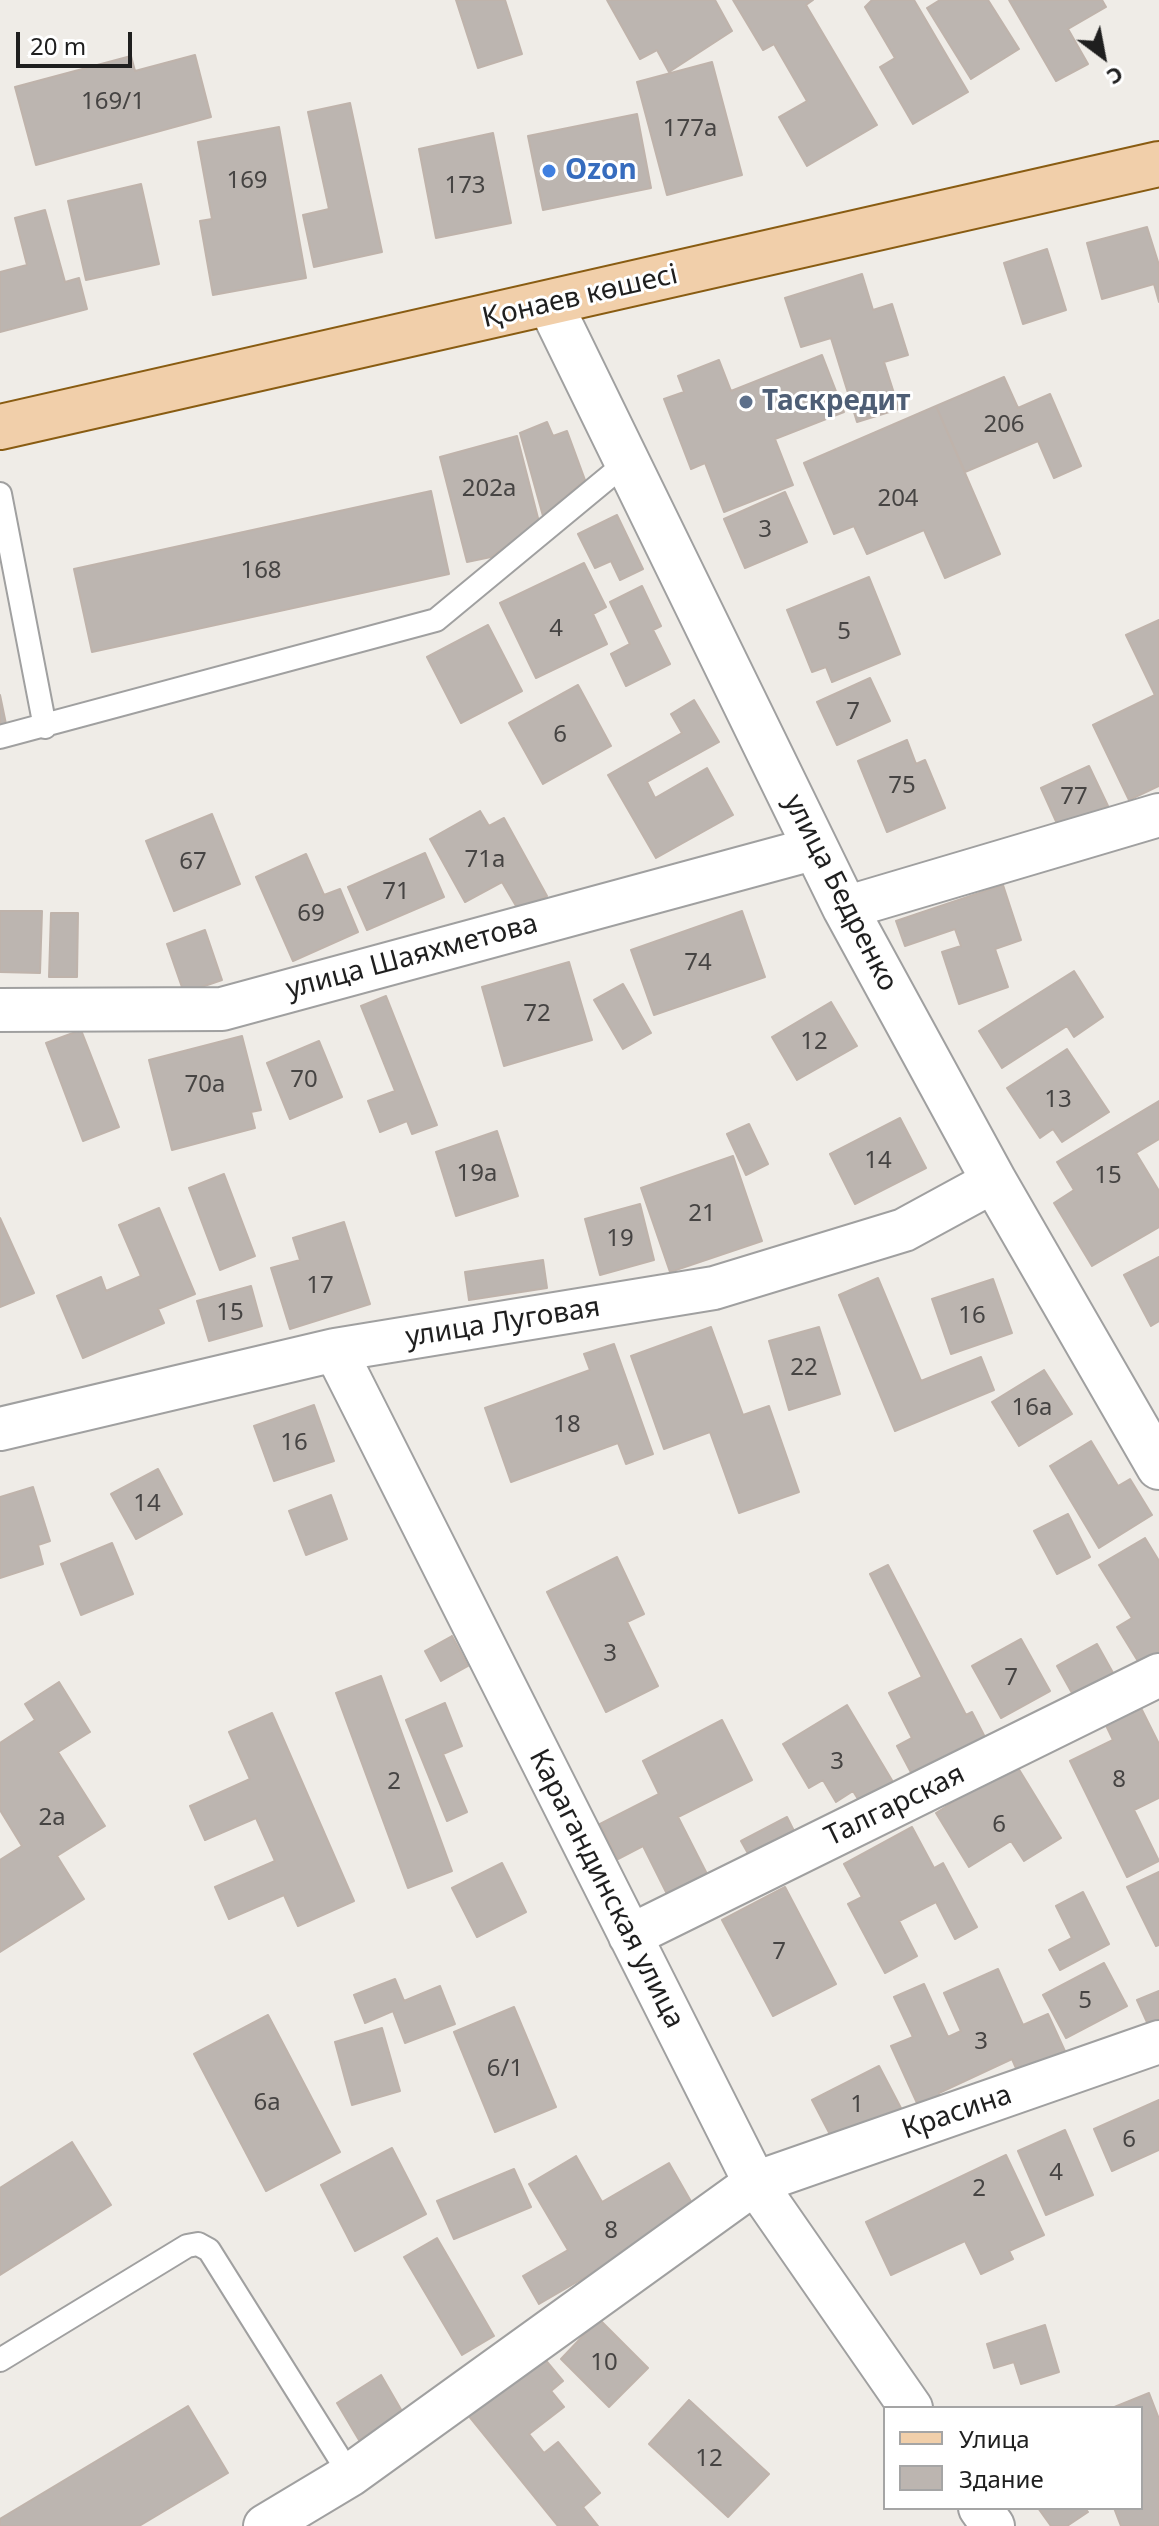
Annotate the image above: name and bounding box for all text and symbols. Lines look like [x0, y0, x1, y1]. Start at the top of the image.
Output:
scale bar [20, 16, 136, 66]
north arrow [1063, 16, 1143, 96]
text: 20 m [30, 29, 86, 62]
text: С [1102, 60, 1130, 93]
house number: 169/1 [81, 88, 145, 116]
house number: 177а [663, 115, 717, 143]
place label: Ozon [565, 154, 637, 188]
marker: Ozon [540, 162, 558, 180]
house number: 169 [226, 167, 268, 195]
house number: 173 [444, 172, 486, 200]
street label: Қонаев көшесі [479, 258, 681, 336]
place label: Таскредит [762, 385, 910, 419]
marker: Таскредит [737, 393, 755, 411]
house number: 206 [983, 411, 1025, 439]
house number: 202а [462, 475, 516, 503]
house number: 204 [877, 485, 919, 513]
house number: 3 [758, 516, 772, 544]
house number: 168 [240, 557, 282, 585]
house number: 4 [549, 615, 563, 643]
house number: 5 [837, 618, 851, 646]
house number: 7 [846, 698, 860, 726]
house number: 6 [553, 721, 567, 749]
house number: 75 [888, 772, 916, 800]
house number: 77 [1060, 783, 1088, 811]
street label: улица Бедренко [776, 789, 904, 997]
house number: 71а [465, 846, 505, 874]
house number: 67 [179, 848, 207, 876]
house number: 71 [382, 878, 410, 906]
house number: 69 [297, 900, 325, 928]
street label: улица Шаяхметова [283, 907, 541, 1007]
house number: 74 [684, 949, 712, 977]
house number: 72 [523, 1000, 551, 1028]
house number: 12 [800, 1028, 828, 1056]
house number: 70 [290, 1066, 318, 1094]
house number: 70а [185, 1071, 225, 1099]
house number: 13 [1044, 1086, 1072, 1114]
house number: 14 [864, 1147, 892, 1175]
house number: 19а [457, 1160, 497, 1188]
house number: 15 [1094, 1162, 1122, 1190]
house number: 21 [688, 1200, 716, 1228]
house number: 19 [606, 1225, 634, 1253]
house number: 17 [306, 1272, 334, 1300]
street label: улица Луговая [403, 1291, 603, 1355]
house number: 15 [216, 1299, 244, 1327]
house number: 16 [958, 1302, 986, 1330]
house number: 22 [790, 1354, 818, 1382]
house number: 16а [1012, 1394, 1052, 1422]
house number: 18 [553, 1411, 581, 1439]
house number: 16 [280, 1429, 308, 1457]
house number: 14 [133, 1490, 161, 1518]
house number: 3 [603, 1640, 617, 1668]
house number: 7 [1004, 1664, 1018, 1692]
street label: Карагандинская улица [521, 1744, 691, 2034]
house number: 3 [830, 1748, 844, 1776]
street label: Талгарская [820, 1758, 970, 1854]
house number: 8 [1112, 1766, 1126, 1794]
house number: 2 [387, 1768, 401, 1796]
house number: 2а [38, 1804, 66, 1832]
house number: 6 [992, 1811, 1006, 1839]
house number: 7 [772, 1938, 786, 1966]
house number: 5 [1078, 1987, 1092, 2015]
house number: 3 [974, 2028, 988, 2056]
house number: 6/1 [487, 2055, 523, 2083]
street label: Красина [898, 2079, 1016, 2147]
house number: 6а [253, 2089, 281, 2117]
house number: 1 [850, 2091, 864, 2119]
house number: 6 [1122, 2126, 1136, 2154]
house number: 4 [1049, 2159, 1063, 2187]
house number: 2 [972, 2175, 986, 2203]
house number: 8 [604, 2217, 618, 2245]
house number: 10 [590, 2349, 618, 2377]
legend [883, 2406, 1143, 2510]
text: Улица [959, 2422, 1030, 2455]
house number: 12 [695, 2445, 723, 2473]
text: Здание [959, 2462, 1044, 2495]

